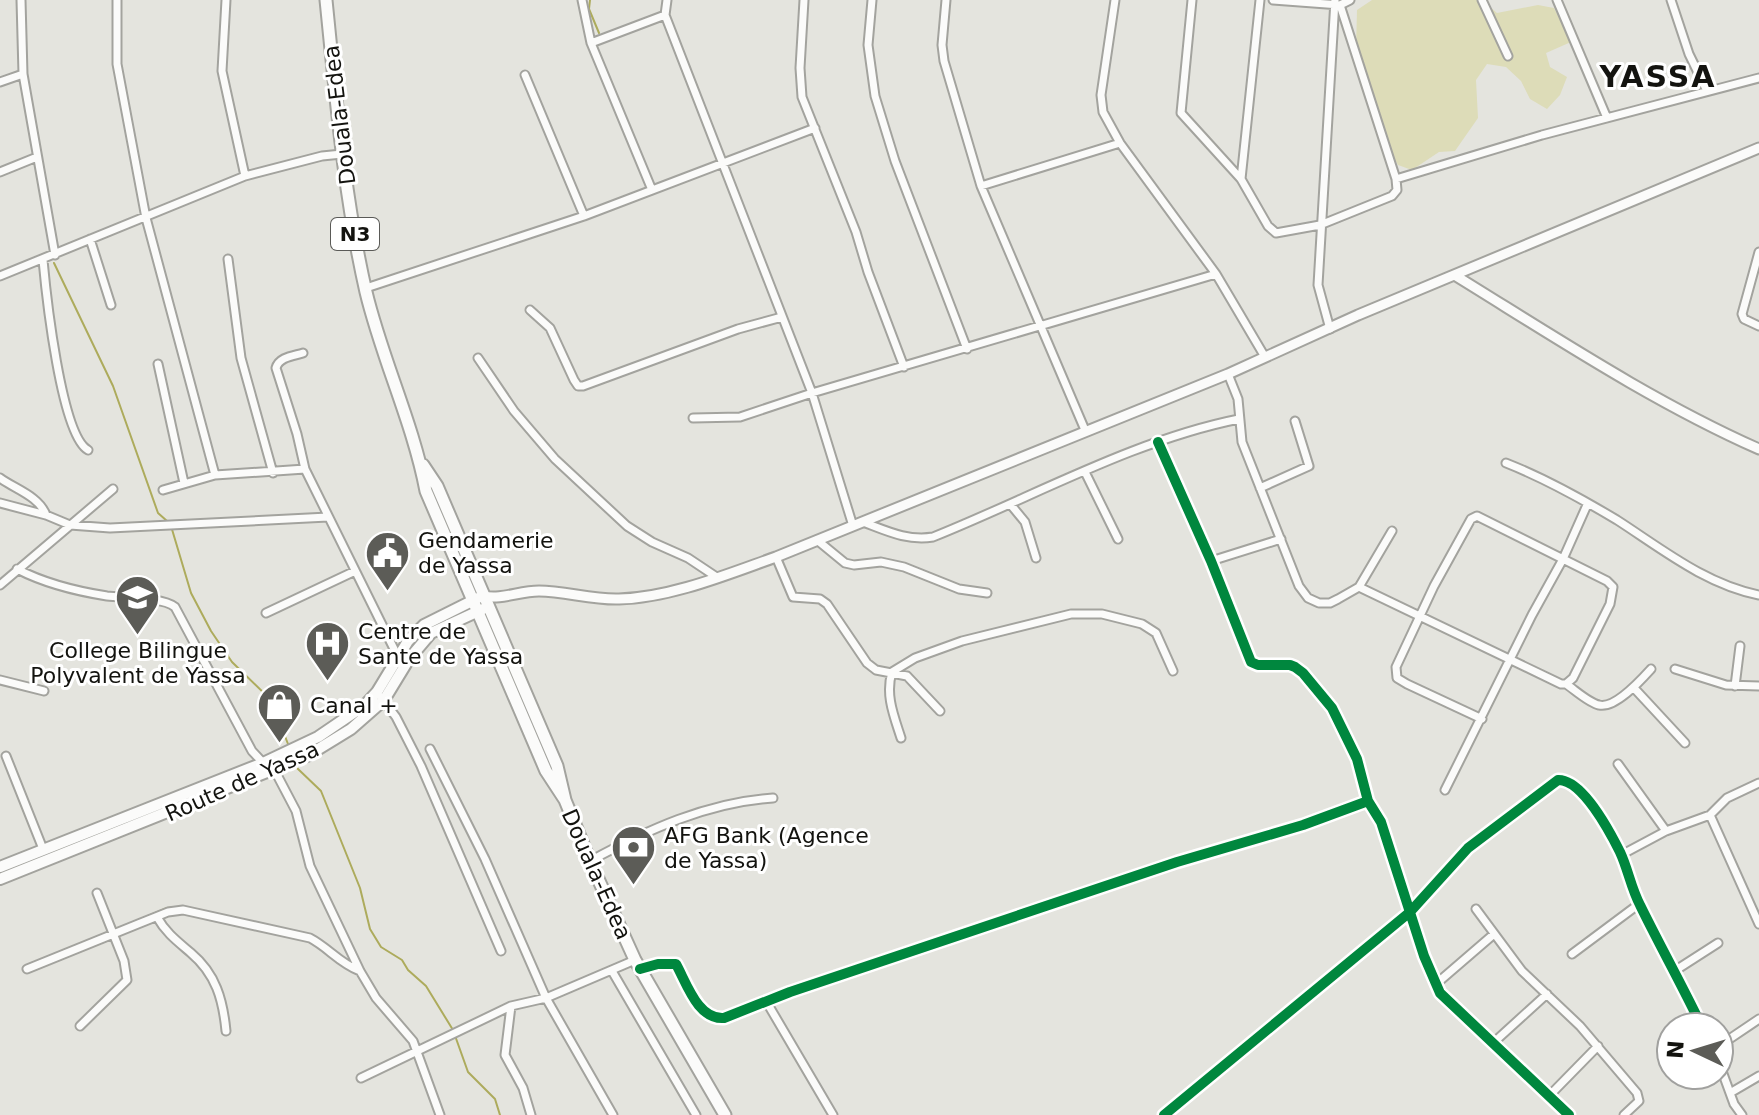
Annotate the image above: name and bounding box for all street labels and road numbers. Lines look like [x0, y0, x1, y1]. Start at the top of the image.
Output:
street label: Douala-Edea [319, 44, 360, 186]
road number: N3 [331, 218, 379, 250]
street label: Route de Yassa [161, 736, 323, 827]
street label: Douala-Edea [557, 805, 636, 943]

